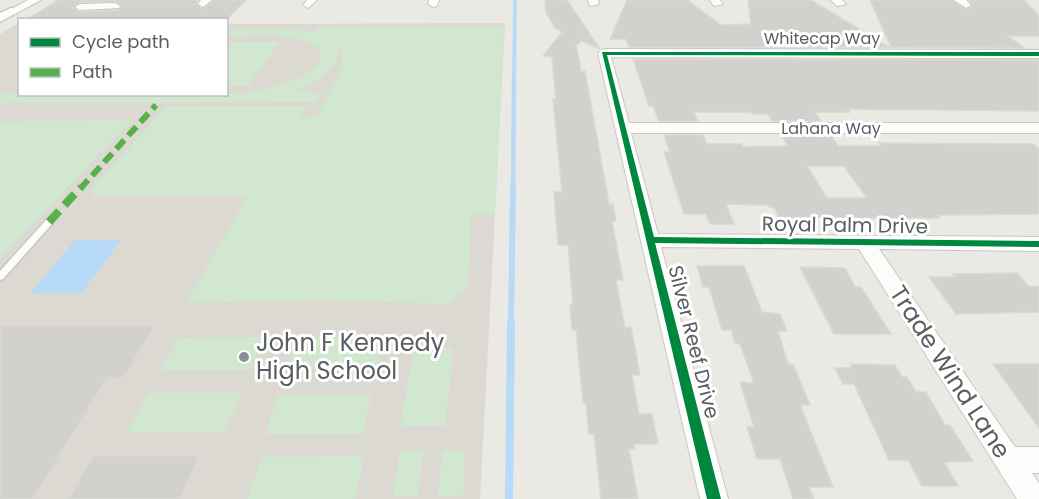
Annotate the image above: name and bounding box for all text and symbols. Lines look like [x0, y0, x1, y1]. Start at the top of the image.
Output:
legend [18, 18, 228, 96]
street label: Whitecap Way [764, 27, 880, 50]
text: Cycle path [72, 29, 170, 54]
text: Path [72, 59, 113, 84]
street label: Lahana Way [781, 117, 881, 140]
street label: Royal Palm Drive [762, 210, 928, 240]
street label: Silver Reef Drive [661, 262, 727, 422]
street label: Trade Wind Lane [882, 279, 1019, 465]
place label: John F Kennedy High School [256, 326, 445, 387]
marker: John F Kennedy High School [237, 350, 251, 364]

